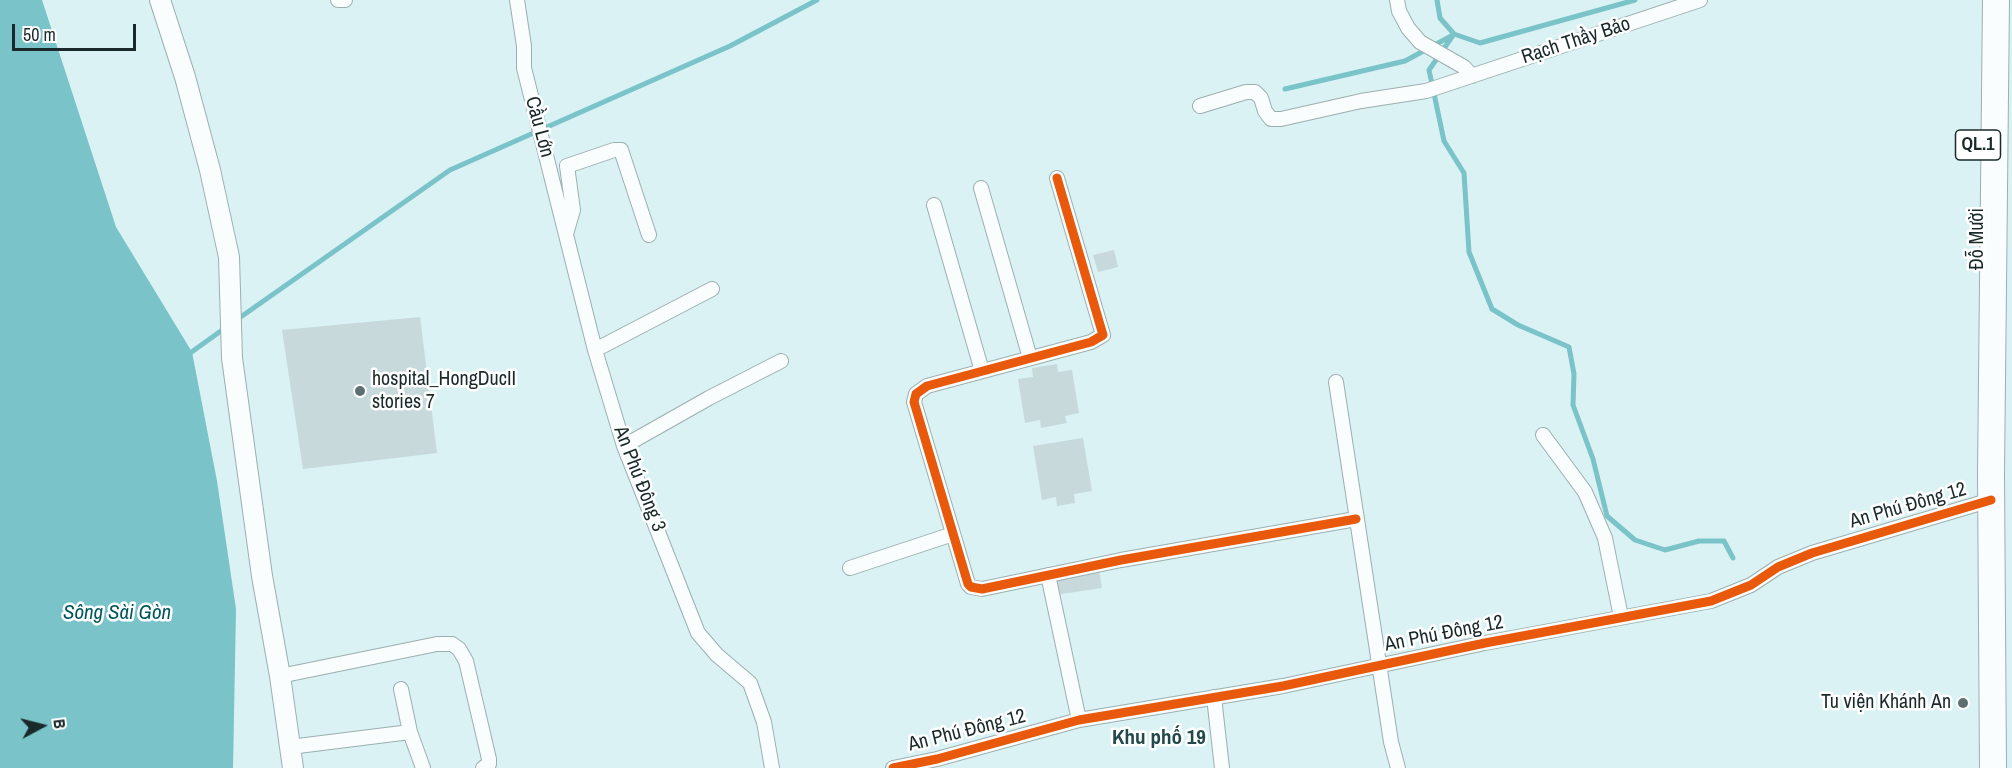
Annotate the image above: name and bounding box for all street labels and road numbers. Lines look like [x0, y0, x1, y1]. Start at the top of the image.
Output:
street label: Rạch Thầy Bảo [1519, 12, 1633, 70]
street label: Cầu Lớn [519, 94, 559, 160]
road number: QL.1 [1956, 130, 2000, 160]
street label: Đỗ Mười [1966, 208, 1990, 270]
street label: An Phú Đông 3 [608, 423, 670, 535]
street label: An Phú Đông 12 [1847, 478, 1969, 534]
street label: An Phú Đông 12 [1383, 611, 1505, 657]
street label: An Phú Đông 12 [906, 705, 1028, 757]

